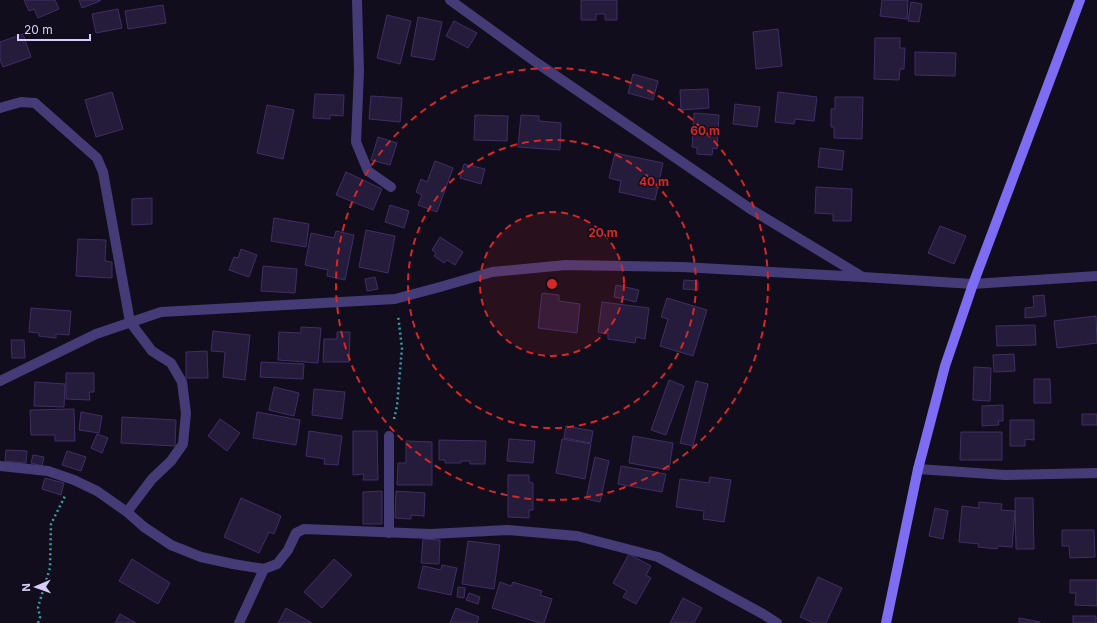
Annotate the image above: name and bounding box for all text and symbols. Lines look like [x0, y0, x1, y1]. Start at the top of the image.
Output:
scale bar [18, 16, 90, 42]
text: 20 m [24, 22, 53, 37]
text: 60 m [690, 123, 720, 138]
text: 40 m [639, 174, 669, 189]
text: 20 m [588, 225, 618, 240]
centre of rings [545, 277, 559, 291]
north arrow [16, 567, 56, 607]
text: N [19, 583, 33, 592]

